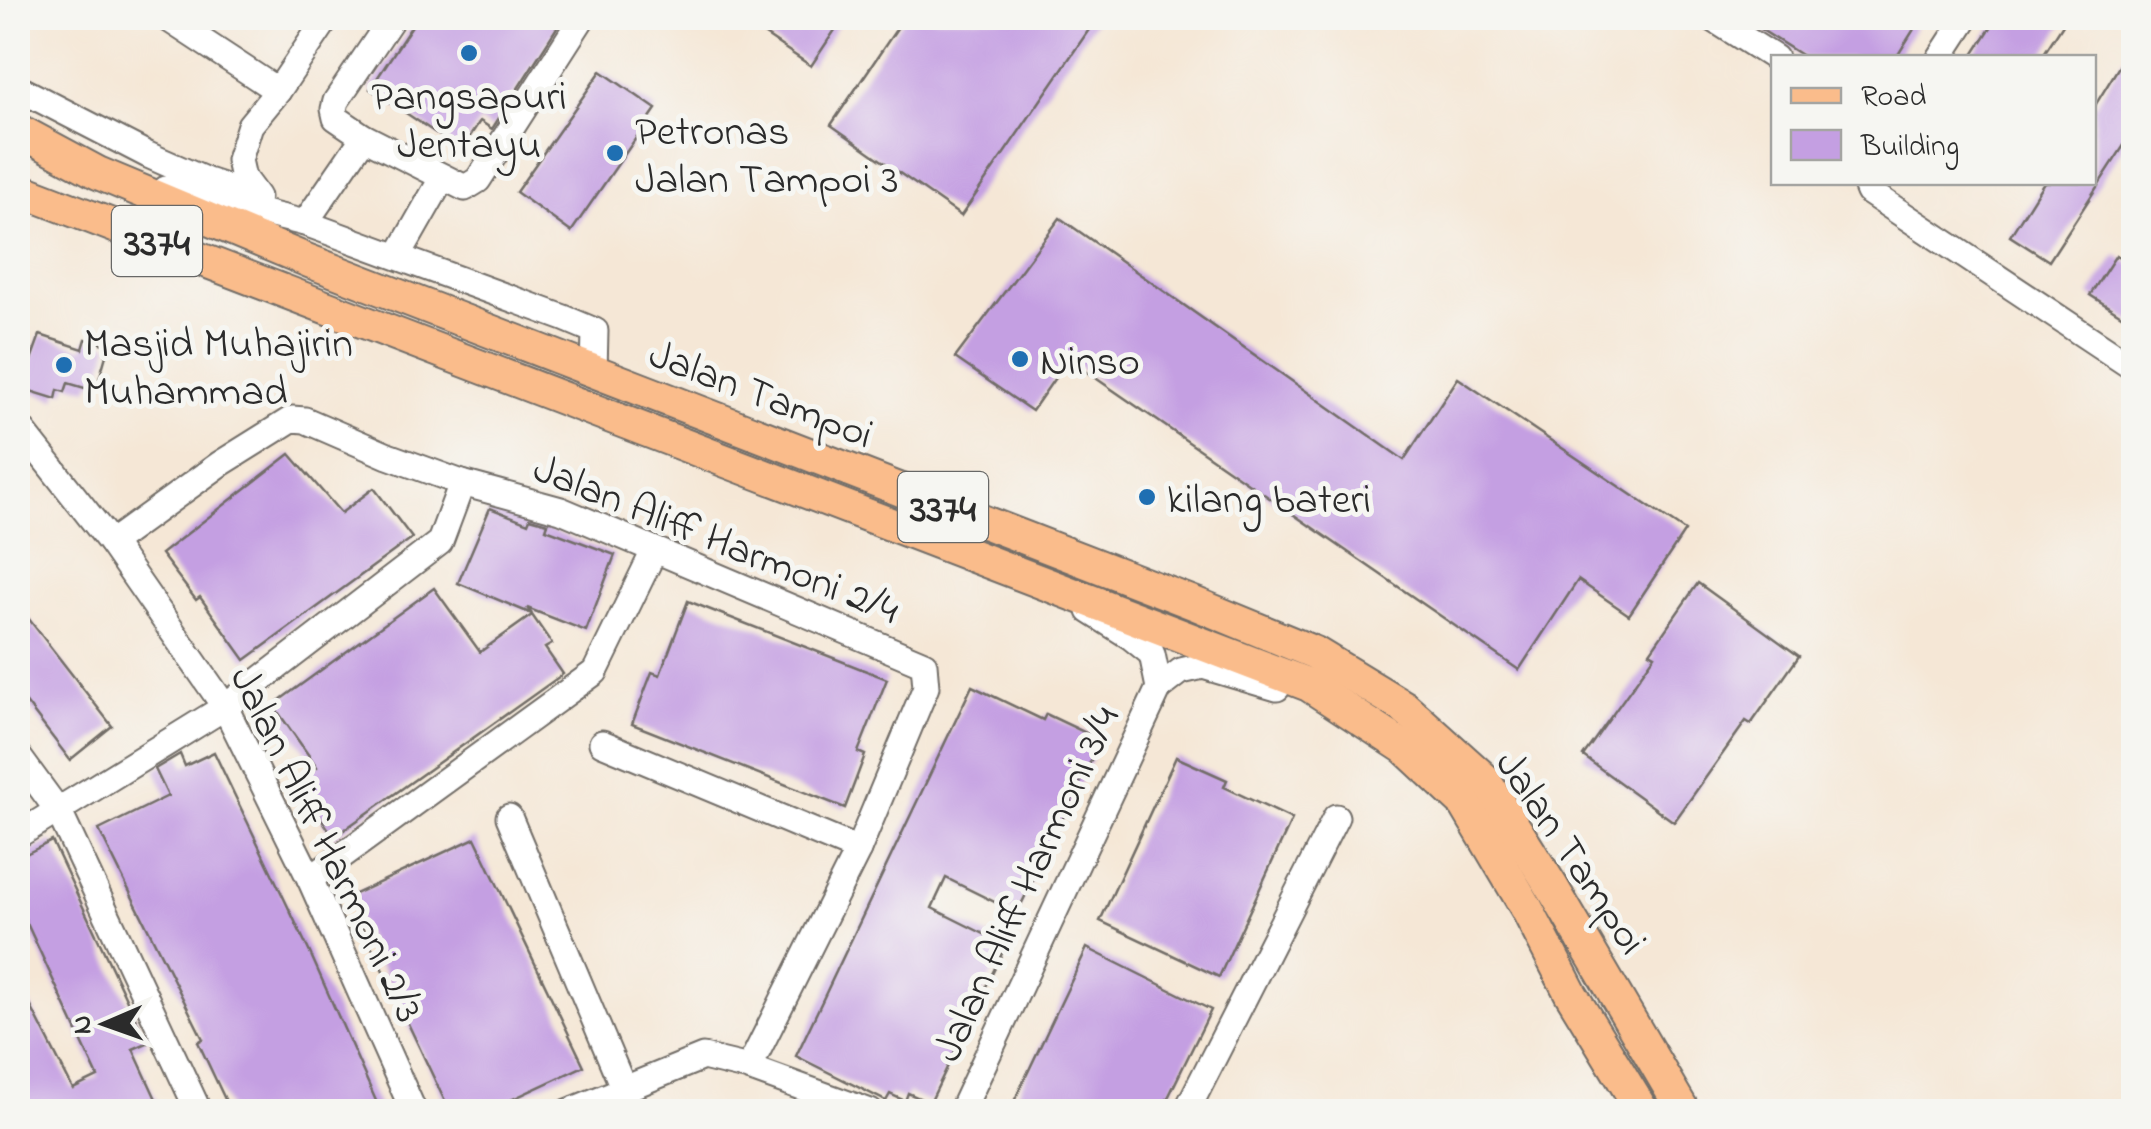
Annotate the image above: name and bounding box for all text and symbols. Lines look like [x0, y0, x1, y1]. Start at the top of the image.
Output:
marker: Pangsapuri Jentayu [458, 42, 480, 64]
legend [1771, 55, 2096, 185]
place label: Pangsapuri Jentayu [371, 68, 567, 177]
text: Road [1861, 76, 1926, 120]
place label: Petronas Jalan Tampoi 3 [635, 103, 899, 212]
text: Building [1860, 126, 1959, 170]
marker: Petronas Jalan Tampoi 3 [604, 142, 626, 164]
road number: 3374 [112, 206, 202, 276]
place label: Masjid Muhajirin Muhammad [84, 315, 353, 424]
street label: Jalan Tampoi [639, 325, 881, 467]
place label: Ninso [1040, 333, 1140, 394]
marker: Ninso [1009, 348, 1031, 370]
marker: Masjid Muhajirin Muhammad [53, 354, 75, 376]
street label: Jalan Aliff Harmoni 2/4 [523, 440, 907, 642]
place label: kilang bateri [1167, 471, 1371, 532]
road number: 3374 [898, 472, 988, 542]
marker: kilang bateri [1136, 486, 1158, 508]
street label: Jalan Aliff Harmoni 2/3 [212, 656, 438, 1034]
street label: Jalan Aliff Harmoni 3/4 [919, 697, 1137, 1073]
street label: Jalan Tampoi [1478, 739, 1660, 968]
north arrow [55, 974, 155, 1074]
text: N [63, 1015, 104, 1035]

